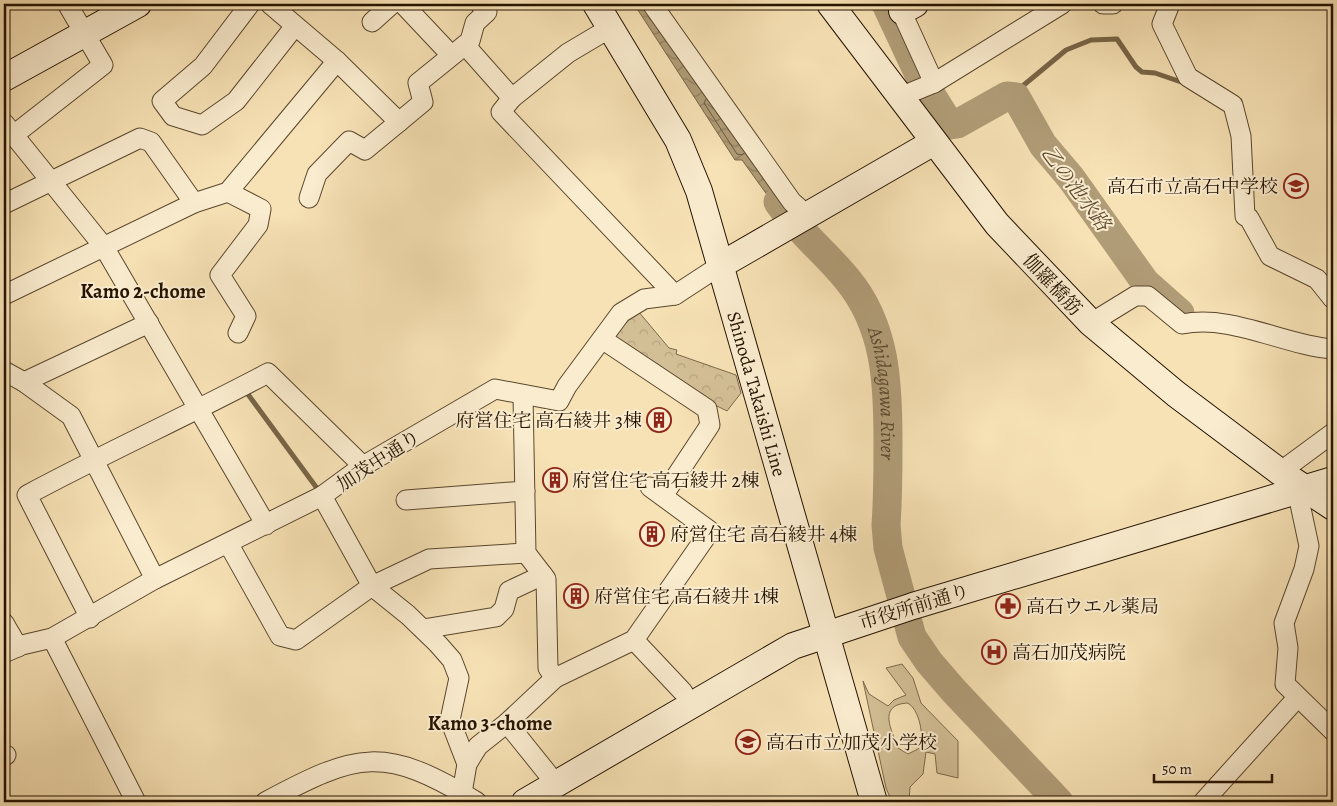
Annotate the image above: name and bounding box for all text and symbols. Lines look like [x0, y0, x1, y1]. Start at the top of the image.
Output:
water label: 乙の池水路 [1035, 140, 1118, 238]
school or university icon: 高石市立高石中学校 [1283, 173, 1309, 199]
place label: 高石市立高石中学校 [1107, 174, 1278, 200]
street label: 伽羅橋筋 [1017, 248, 1088, 321]
district label: Kamo 2-chome [80, 278, 206, 305]
street label: Shinoda Takaishi Line [720, 309, 792, 480]
water label: Ashidagawa River [861, 322, 901, 461]
building icon: 府営住宅 高石綾井 3棟 [646, 407, 672, 433]
place label: 府営住宅 高石綾井 3棟 [456, 408, 642, 434]
street label: 加茂中通り [332, 424, 425, 498]
building icon: 府営住宅 高石綾井 2棟 [542, 467, 568, 493]
place label: 府営住宅 高石綾井 2棟 [572, 468, 760, 494]
building icon: 府営住宅 高石綾井 4棟 [639, 521, 665, 547]
place label: 府営住宅 高石綾井 4棟 [670, 522, 857, 548]
street label: 市役所前通り [856, 578, 973, 636]
building icon: 府営住宅 高石綾井 1棟 [563, 583, 589, 609]
place label: 府営住宅 高石綾井 1棟 [594, 584, 779, 610]
pharmacy icon: 高石ウエル薬局 [995, 593, 1021, 619]
place label: 高石ウエル薬局 [1026, 594, 1159, 620]
hospital icon: 高石加茂病院 [981, 639, 1007, 665]
place label: 高石加茂病院 [1012, 640, 1126, 666]
district label: Kamo 3-chome [428, 710, 552, 737]
school or university icon: 高石市立加茂小学校 [735, 729, 761, 755]
place label: 高石市立加茂小学校 [766, 730, 937, 756]
scale bar [1154, 751, 1272, 783]
text: 50 m [1162, 759, 1192, 779]

